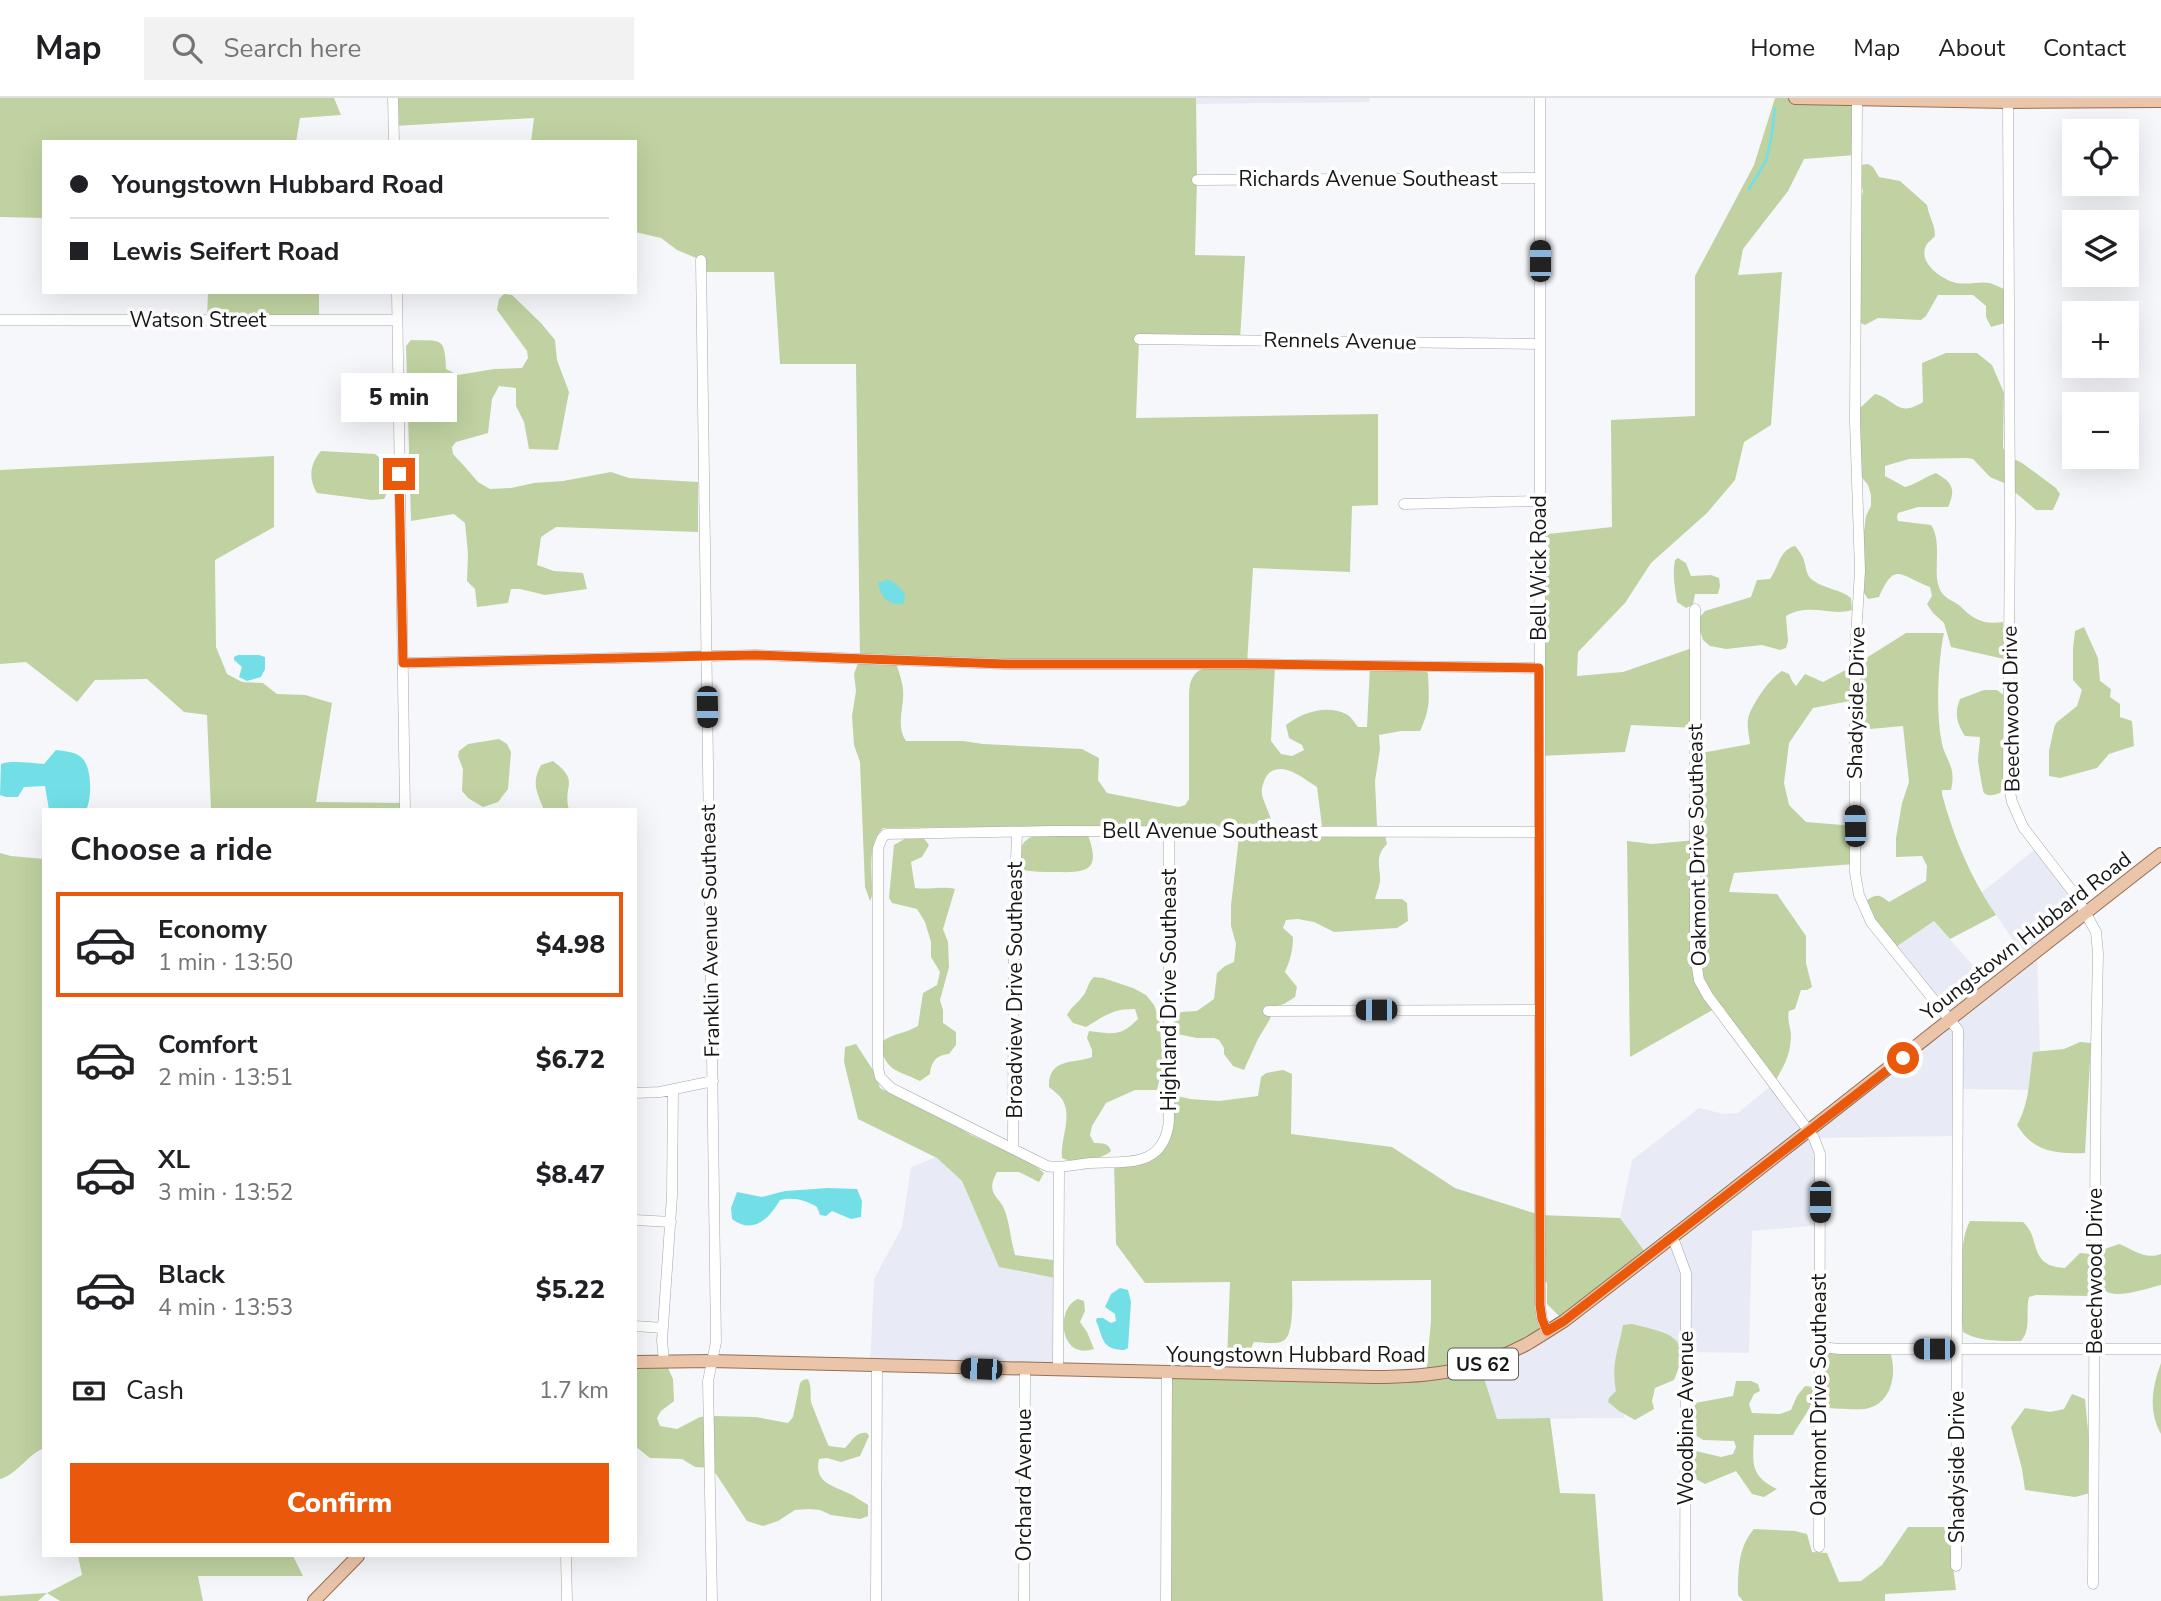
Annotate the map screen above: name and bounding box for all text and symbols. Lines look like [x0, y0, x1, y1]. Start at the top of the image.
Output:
search box [144, 17, 634, 80]
text: Map [35, 26, 102, 71]
icon: search [168, 29, 206, 67]
text: Search here [224, 31, 361, 66]
text: Home [1750, 32, 1815, 64]
text: Map [1853, 32, 1900, 64]
text: About [1938, 32, 2005, 64]
text: Contact [2043, 32, 2126, 64]
map controls [2062, 119, 2139, 469]
button: locate [2062, 119, 2139, 196]
street label: Richards Avenue Southeast [1239, 165, 1498, 193]
text: Youngstown Hubbard Road [112, 167, 444, 202]
button: layers [2062, 210, 2139, 287]
text: Lewis Seifert Road [112, 234, 339, 269]
car [1530, 240, 1551, 282]
button: + [2062, 301, 2139, 378]
street label: Watson Street [130, 306, 267, 334]
street label: Rennels Avenue [1263, 326, 1417, 356]
callout: 5 min [341, 372, 457, 422]
text: 5 min [369, 382, 429, 413]
button: − [2062, 392, 2139, 469]
route end [383, 458, 415, 490]
street label: Bell Wick Road [1525, 495, 1553, 641]
street label: Beechwood Drive [1996, 626, 2026, 792]
street label: Shadyside Drive [1841, 627, 1871, 779]
car [697, 686, 718, 728]
street label: Oakmont Drive Southeast [1681, 723, 1713, 967]
street label: Franklin Avenue Southeast [694, 804, 726, 1058]
car [1845, 805, 1866, 847]
street label: Bell Avenue Southeast [1102, 817, 1318, 845]
text: Choose a ride [70, 828, 272, 871]
street label: Youngstown Hubbard Road [1914, 845, 2137, 1028]
street label: Broadview Drive Southeast [1001, 861, 1029, 1118]
street label: Highland Drive Southeast [1155, 868, 1183, 1111]
text: Economy [158, 912, 267, 947]
icon: car [74, 913, 137, 976]
text: $4.98 [536, 927, 605, 962]
text: 1 min · 13:50 [158, 947, 293, 978]
car [1356, 1000, 1398, 1021]
text: Comfort [158, 1027, 258, 1062]
icon: car [74, 1028, 137, 1091]
text: $6.72 [536, 1042, 605, 1077]
route start [1887, 1042, 1919, 1074]
text: 2 min · 13:51 [158, 1062, 293, 1093]
text: XL [158, 1142, 190, 1177]
icon: car [74, 1143, 137, 1206]
text: $8.47 [536, 1157, 605, 1192]
text: 3 min · 13:52 [158, 1177, 293, 1208]
car [1810, 1181, 1831, 1223]
street label: Beechwood Drive [2081, 1188, 2109, 1354]
text: Black [158, 1257, 225, 1292]
icon: car [74, 1258, 137, 1321]
text: $5.22 [536, 1272, 605, 1307]
street label: Oakmont Drive Southeast [1805, 1273, 1833, 1516]
text: 4 min · 13:53 [158, 1292, 293, 1323]
street label: Woodbine Avenue [1672, 1331, 1700, 1505]
car [1914, 1339, 1956, 1360]
street label: Youngstown Hubbard Road [1165, 1341, 1426, 1369]
road number: US 62 [1448, 1348, 1518, 1380]
car [960, 1358, 1003, 1380]
icon: cash [70, 1372, 108, 1410]
text: Cash [126, 1373, 184, 1408]
text: 1.7 km [539, 1375, 609, 1406]
street label: Shadyside Drive [1943, 1391, 1971, 1543]
street label: Orchard Avenue [1010, 1409, 1038, 1561]
button: Confirm [70, 1463, 609, 1543]

